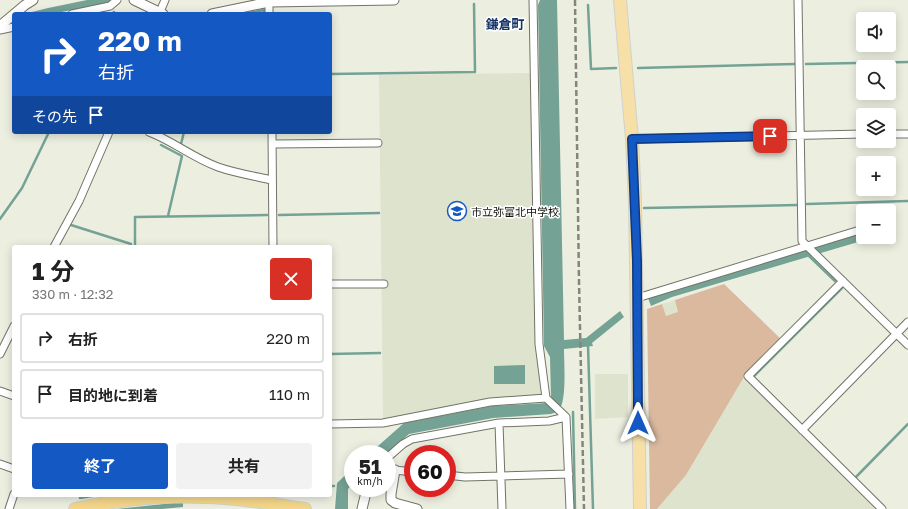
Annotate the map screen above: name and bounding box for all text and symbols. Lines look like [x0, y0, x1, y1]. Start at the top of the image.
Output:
map controls [856, 12, 896, 244]
button: sound [856, 12, 896, 52]
district label: 鎌倉町 [485, 16, 525, 32]
text: 220 m [98, 24, 182, 57]
icon: right [32, 28, 84, 80]
button: search [856, 60, 896, 100]
text: 右折 [98, 61, 134, 83]
icon: arrive [85, 104, 107, 126]
text: その先 [32, 107, 77, 125]
button: layers [856, 108, 896, 148]
pin [753, 119, 787, 153]
icon: arrive [759, 125, 781, 147]
button: + [856, 156, 896, 196]
school or university icon: 市立弥富北中学校 [446, 200, 468, 222]
button: − [856, 204, 896, 244]
place label: 市立弥富北中学校 [471, 205, 559, 218]
text: 1 分 [32, 256, 74, 285]
button: close [270, 258, 312, 300]
text: 330 m · 12:32 [32, 286, 113, 302]
icon: right [34, 327, 56, 349]
text: 220 m [266, 329, 310, 347]
text: 右折 [68, 330, 98, 348]
icon: arrive [34, 383, 56, 405]
text: 110 m [269, 385, 310, 403]
text: 目的地に到着 [68, 386, 158, 404]
position arrow [617, 402, 659, 444]
button: 終了 [32, 443, 168, 489]
button: 共有 [176, 443, 312, 489]
speed limit sign: 60 [404, 445, 456, 497]
text: 51 [359, 454, 381, 478]
text: km/h [357, 475, 383, 487]

